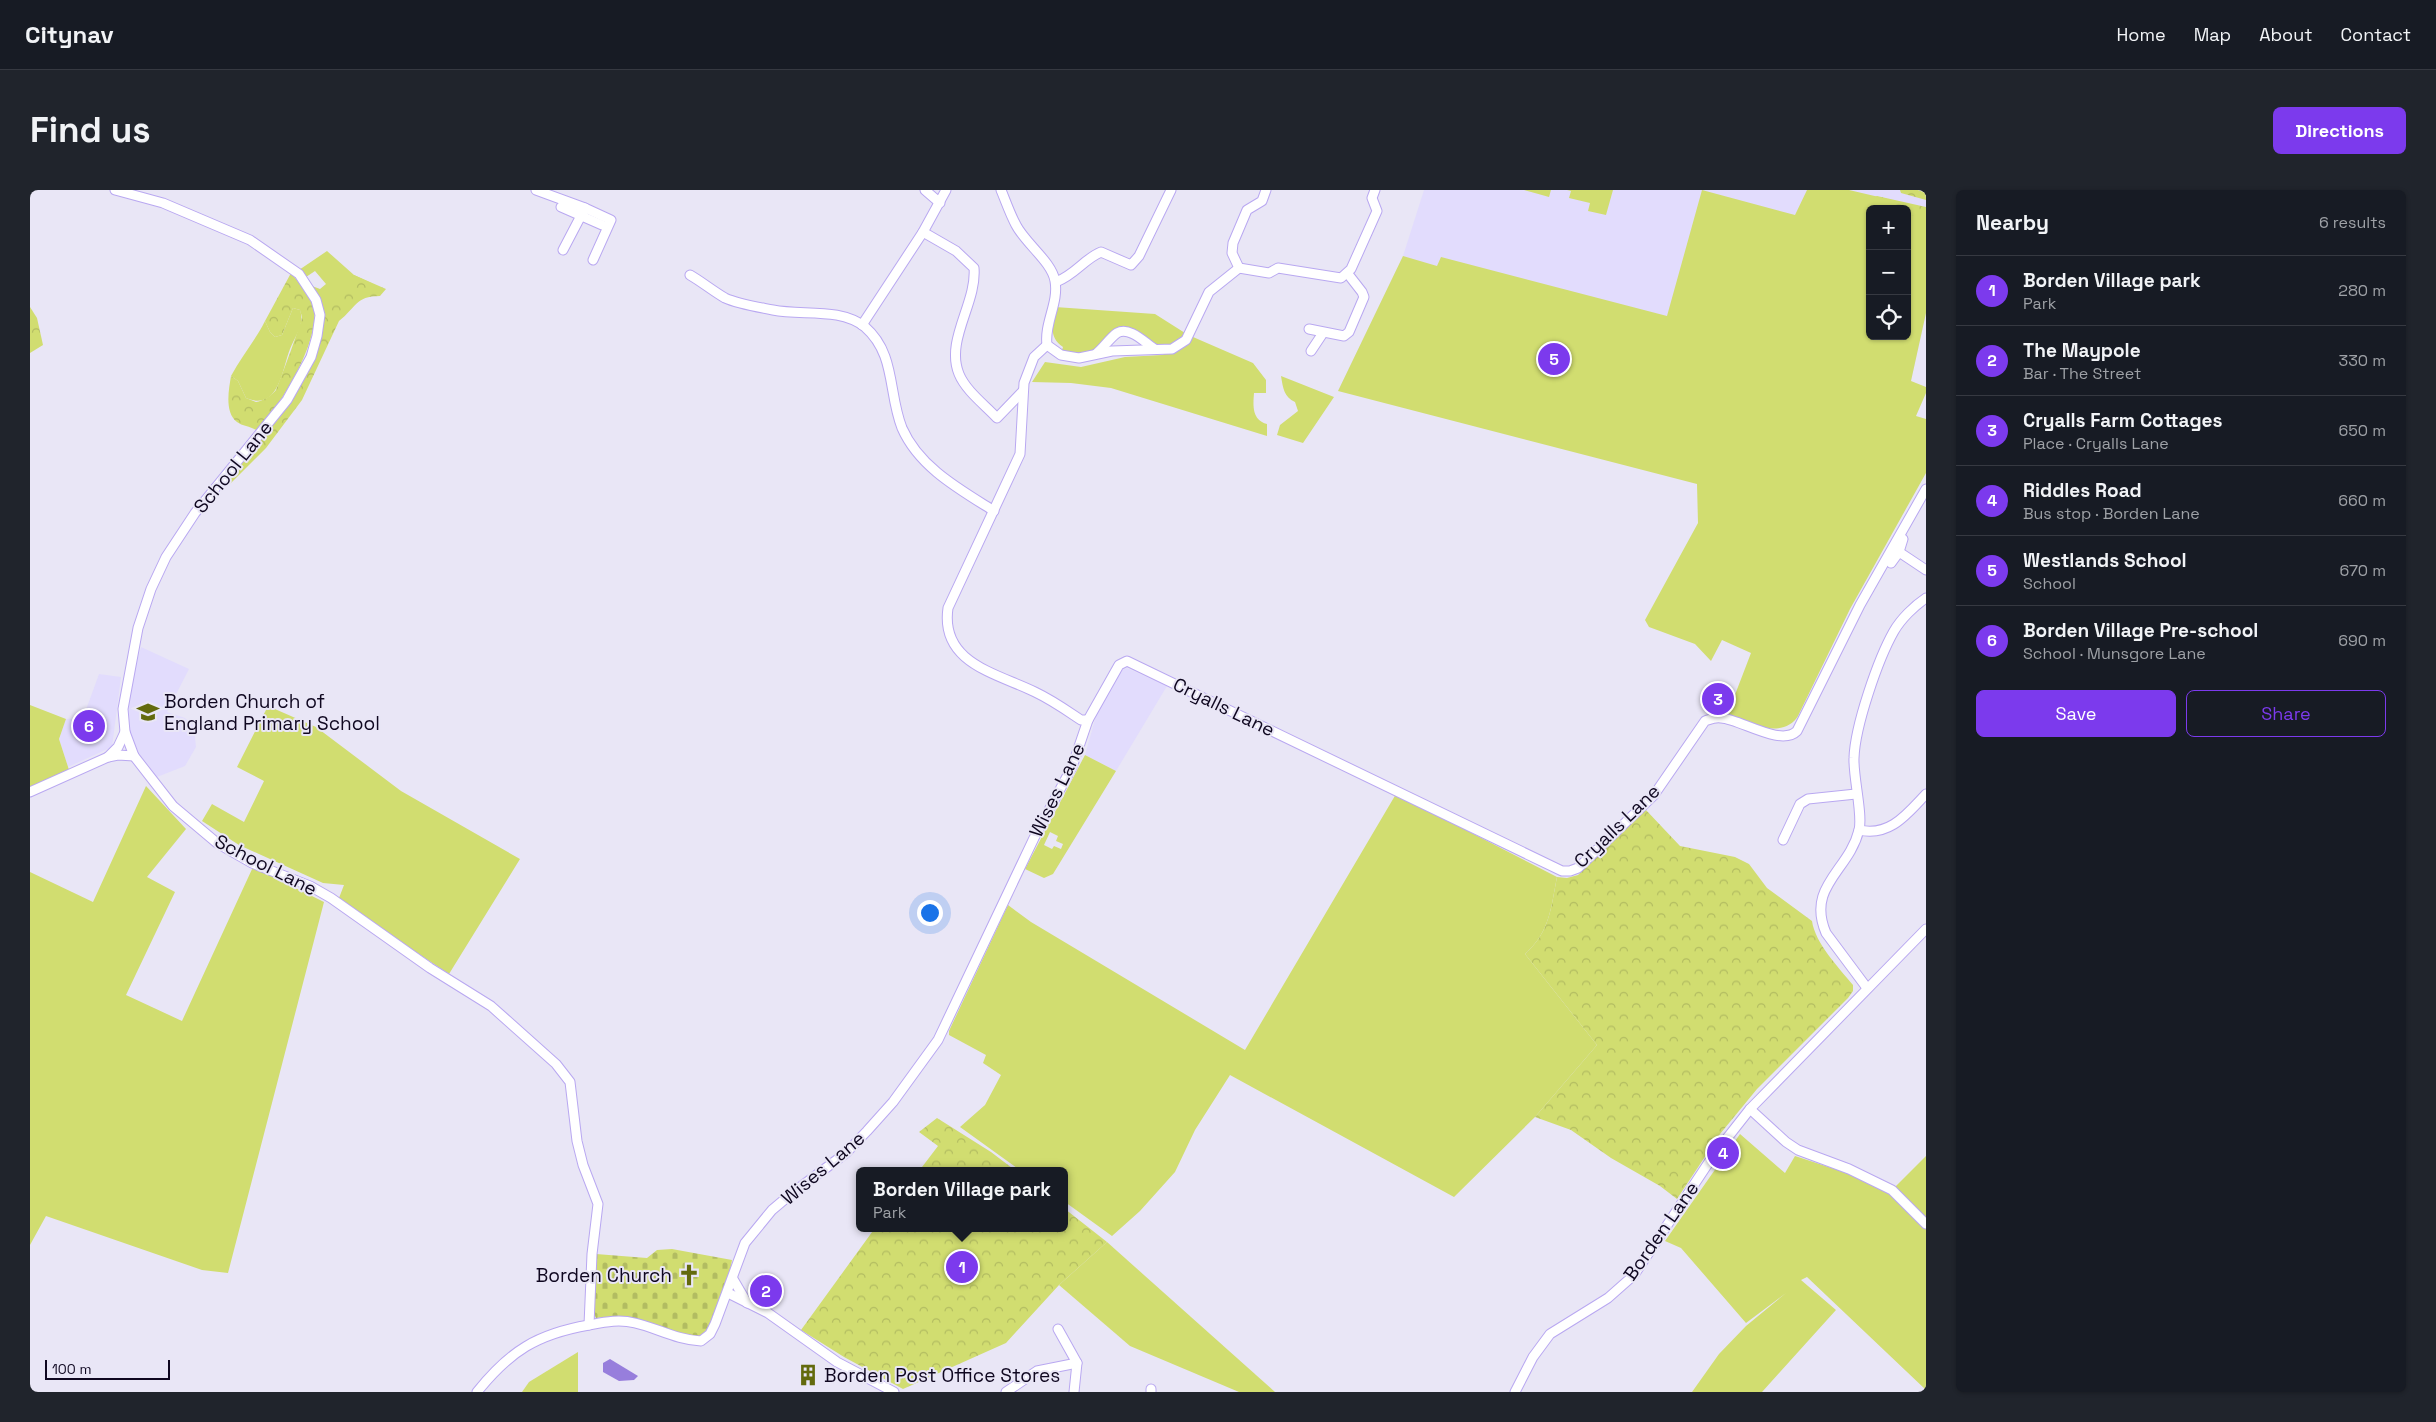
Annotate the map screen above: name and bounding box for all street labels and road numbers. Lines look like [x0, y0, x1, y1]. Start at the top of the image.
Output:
street label: School Lane [188, 416, 278, 518]
street label: Cryalls Lane [1169, 672, 1279, 742]
street label: Wises Lane [1023, 739, 1091, 841]
street label: Cryalls Lane [1569, 779, 1665, 873]
street label: School Lane [210, 828, 322, 902]
street label: Wises Lane [776, 1126, 870, 1210]
street label: Borden Lane [1618, 1177, 1704, 1285]

